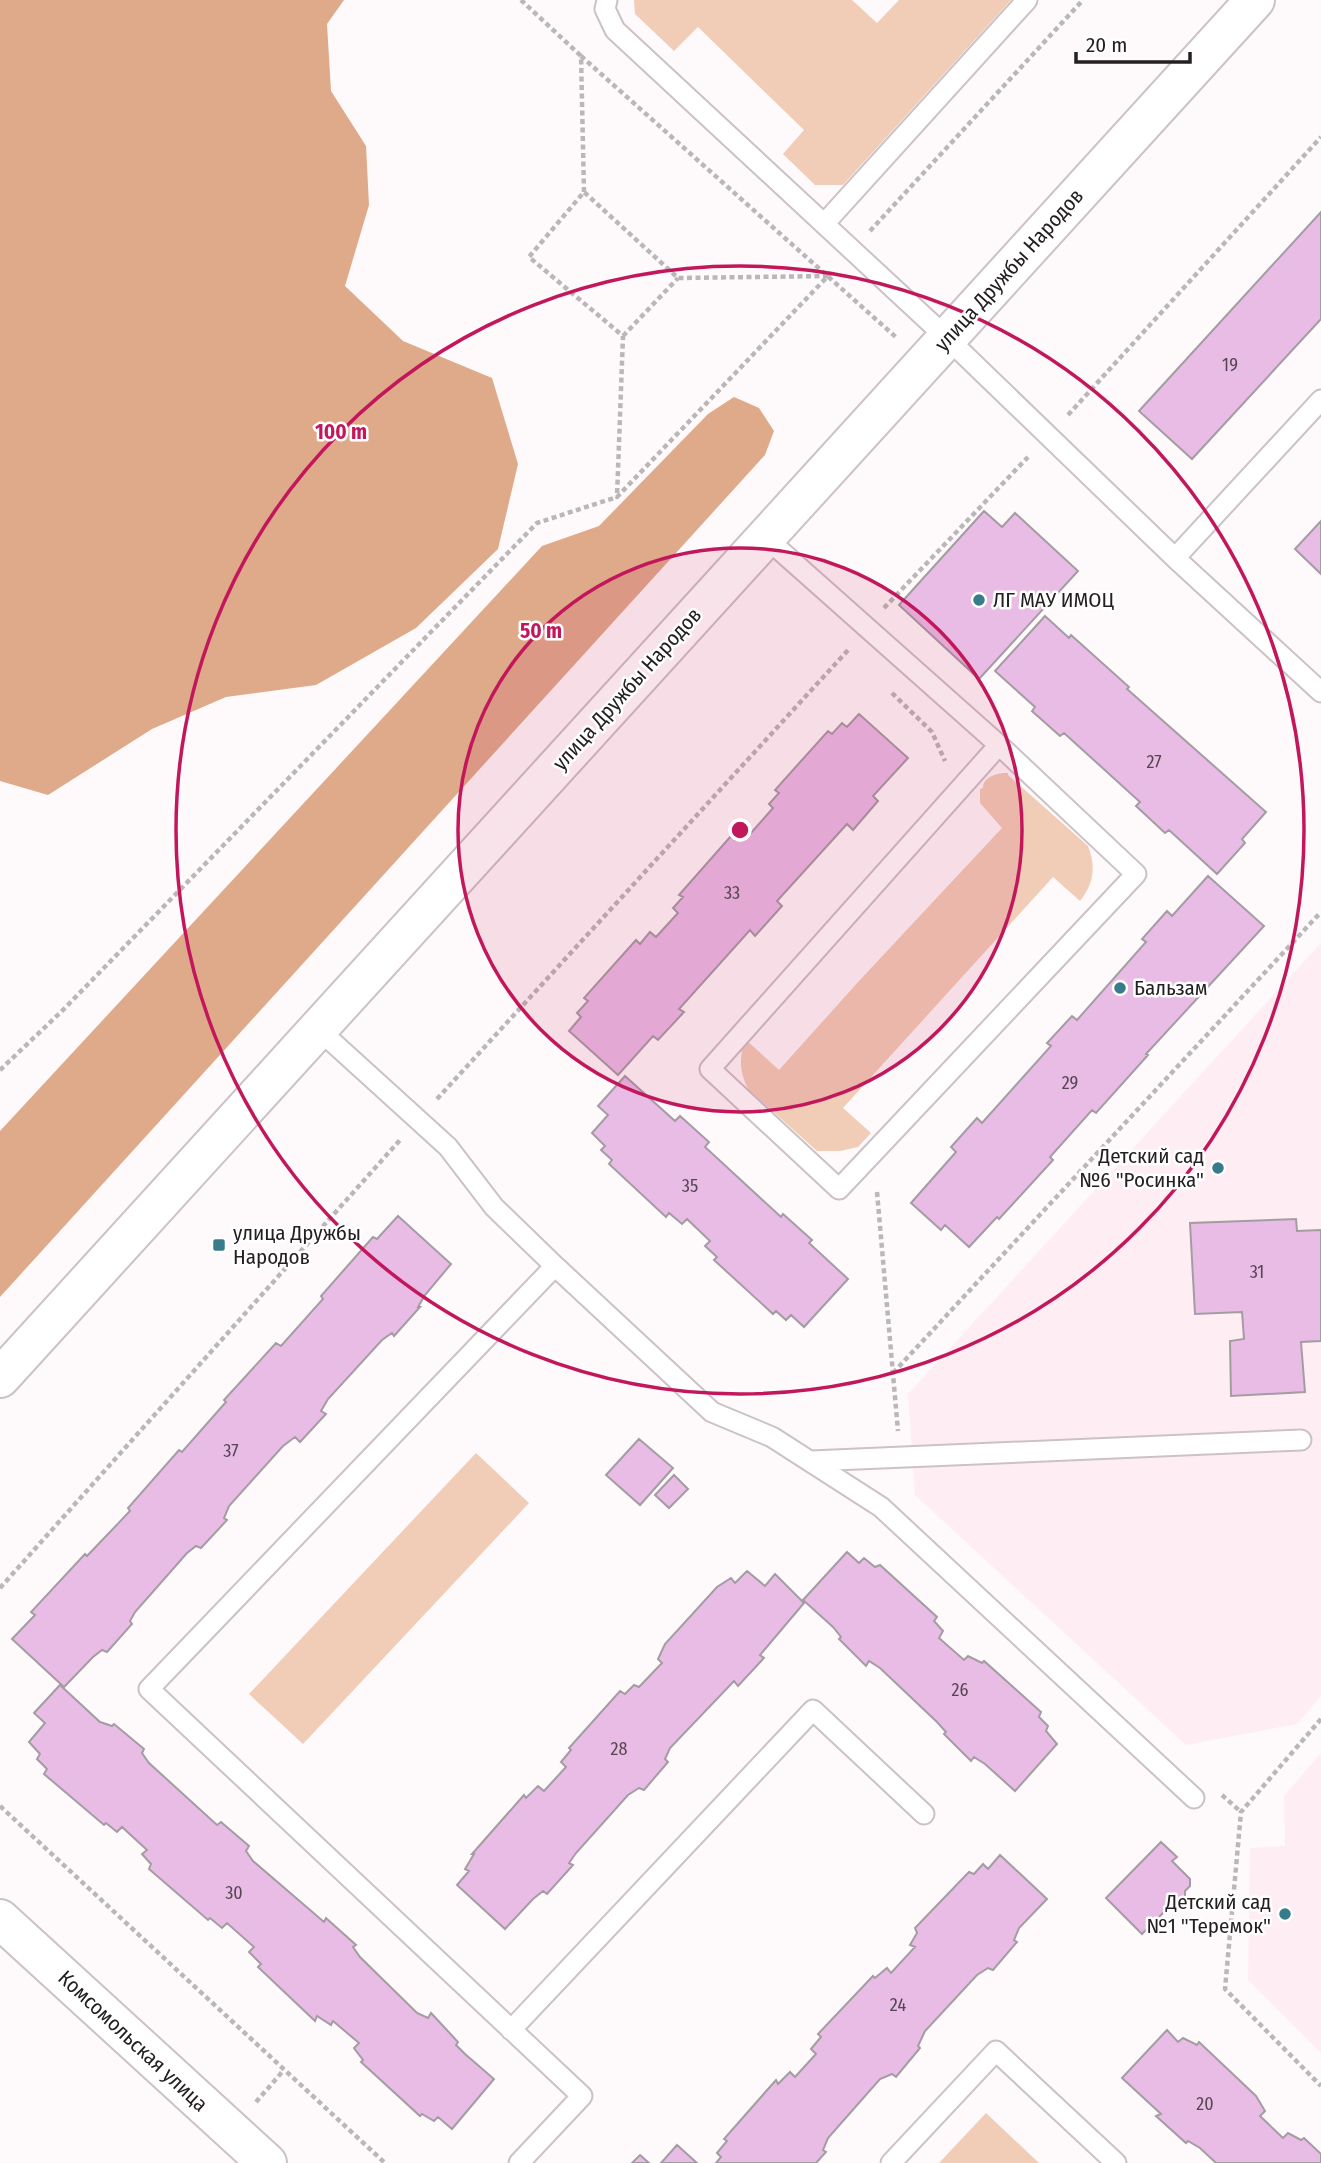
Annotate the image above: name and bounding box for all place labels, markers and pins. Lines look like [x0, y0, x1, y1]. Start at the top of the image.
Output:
place label: ЛГ МАУ ИМОЦ [993, 587, 1114, 613]
marker: ЛГ МАУ ИМОЦ [971, 592, 987, 608]
centre of rings [728, 818, 752, 842]
place label: Бальзам [1134, 975, 1208, 1001]
marker: Бальзам [1112, 980, 1128, 996]
place label: Детский сад №6 "Росинка" [1079, 1143, 1204, 1193]
marker: Детский сад №6 "Росинка" [1210, 1160, 1226, 1176]
place label: улица Дружбы Народов [233, 1220, 361, 1270]
marker: улица Дружбы Народов [211, 1237, 227, 1253]
place label: Детский сад №1 "Теремок" [1147, 1889, 1271, 1939]
marker: Детский сад №1 "Теремок" [1277, 1906, 1293, 1922]

